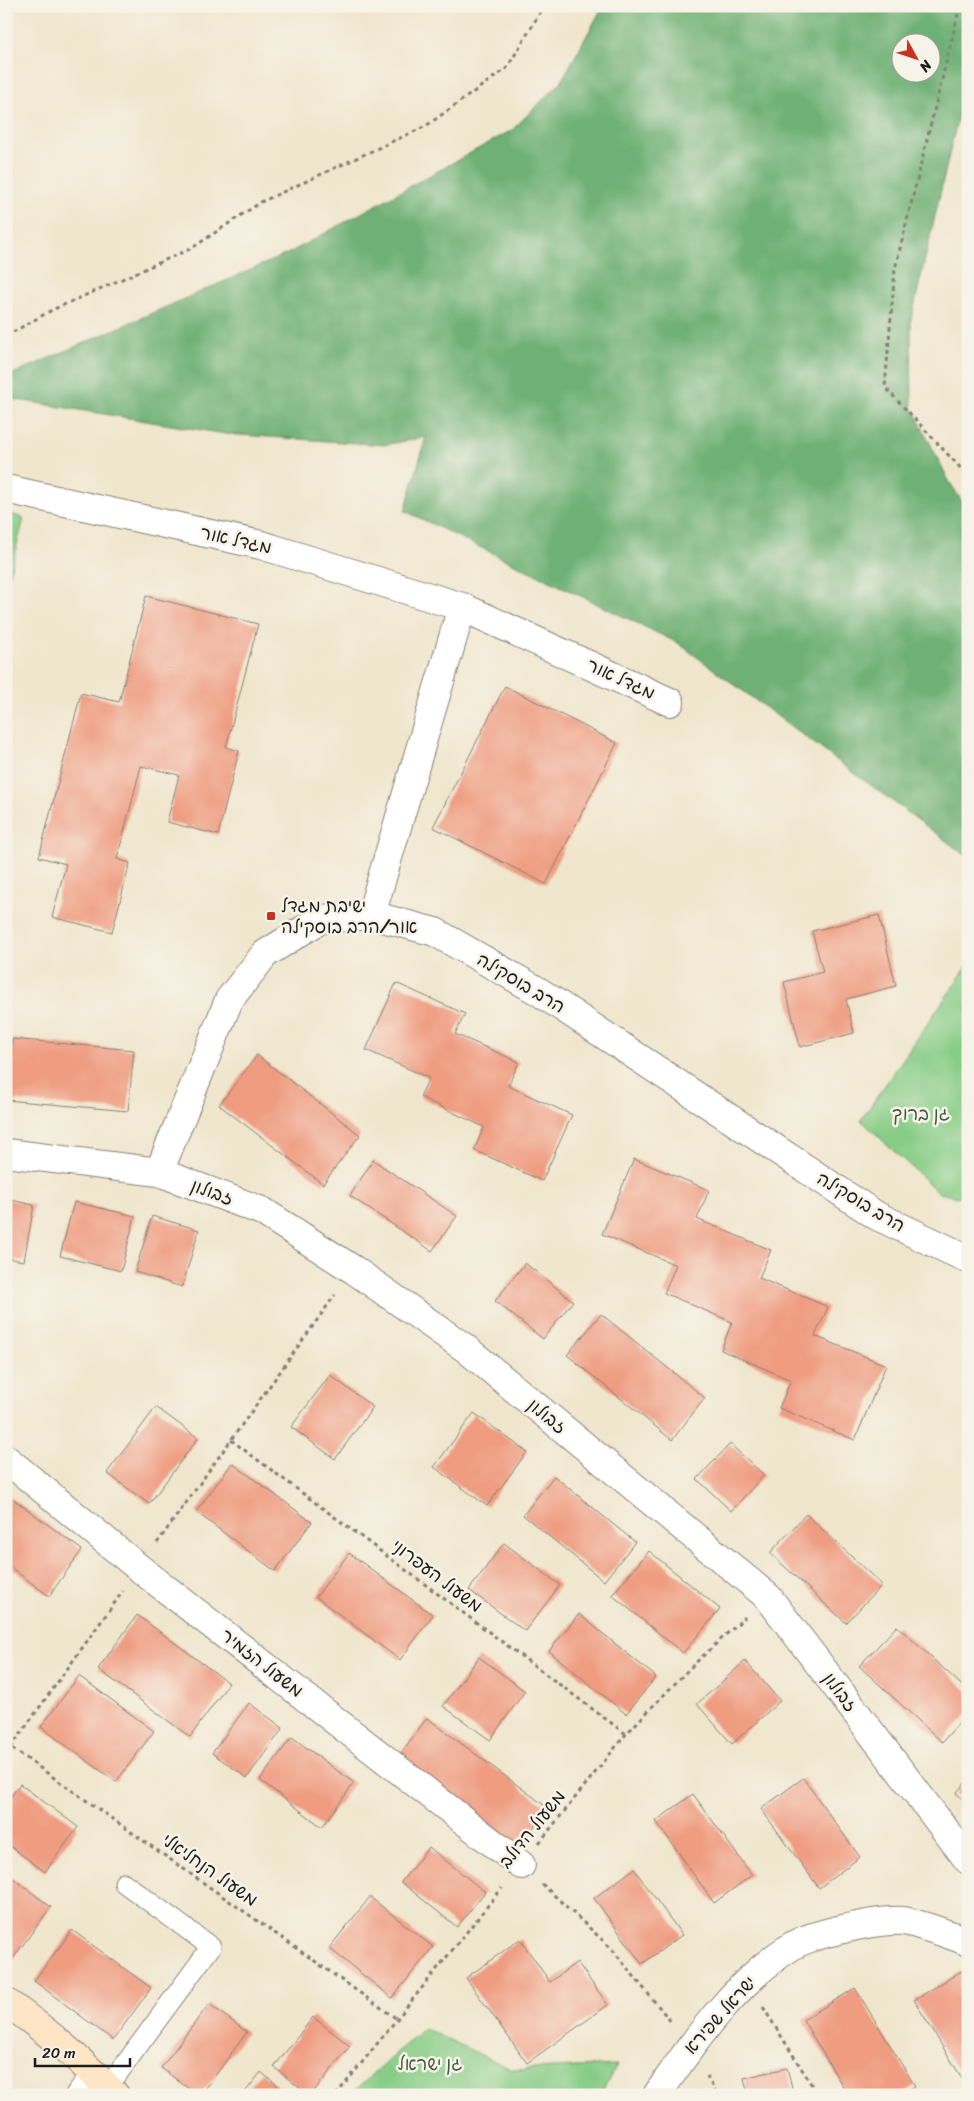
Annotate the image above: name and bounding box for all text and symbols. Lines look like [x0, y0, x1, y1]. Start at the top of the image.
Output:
north arrow [892, 32, 942, 82]
text: N [913, 54, 939, 78]
street label: מגדל אור [197, 516, 275, 564]
street label: מגדל אור [581, 649, 661, 709]
place label: ישיבת מגדל אור/הרב בוסקילה [281, 890, 417, 943]
marker: ישיבת מגדל אור/הרב בוסקילה [265, 910, 277, 922]
street label: הרב בוסקילה [470, 944, 572, 1022]
park label: גן ברוך [892, 1098, 950, 1130]
street label: הרב בוסקילה [810, 1163, 912, 1241]
street label: זבולון [186, 1170, 238, 1214]
street label: זבולון [520, 1390, 574, 1442]
street label: משעול העפרוני [384, 1531, 490, 1621]
street label: משעול הזמיר [213, 1620, 311, 1706]
street label: זבולון [814, 1665, 866, 1719]
street label: משעול הדולב [490, 1783, 574, 1875]
street label: משעול הנחליאלי [155, 1825, 265, 1915]
street label: ישראל שפירא [676, 1968, 764, 2062]
scale bar [35, 2036, 130, 2068]
text: 20 m [42, 2040, 76, 2066]
park label: גן ישראל [398, 2048, 462, 2080]

